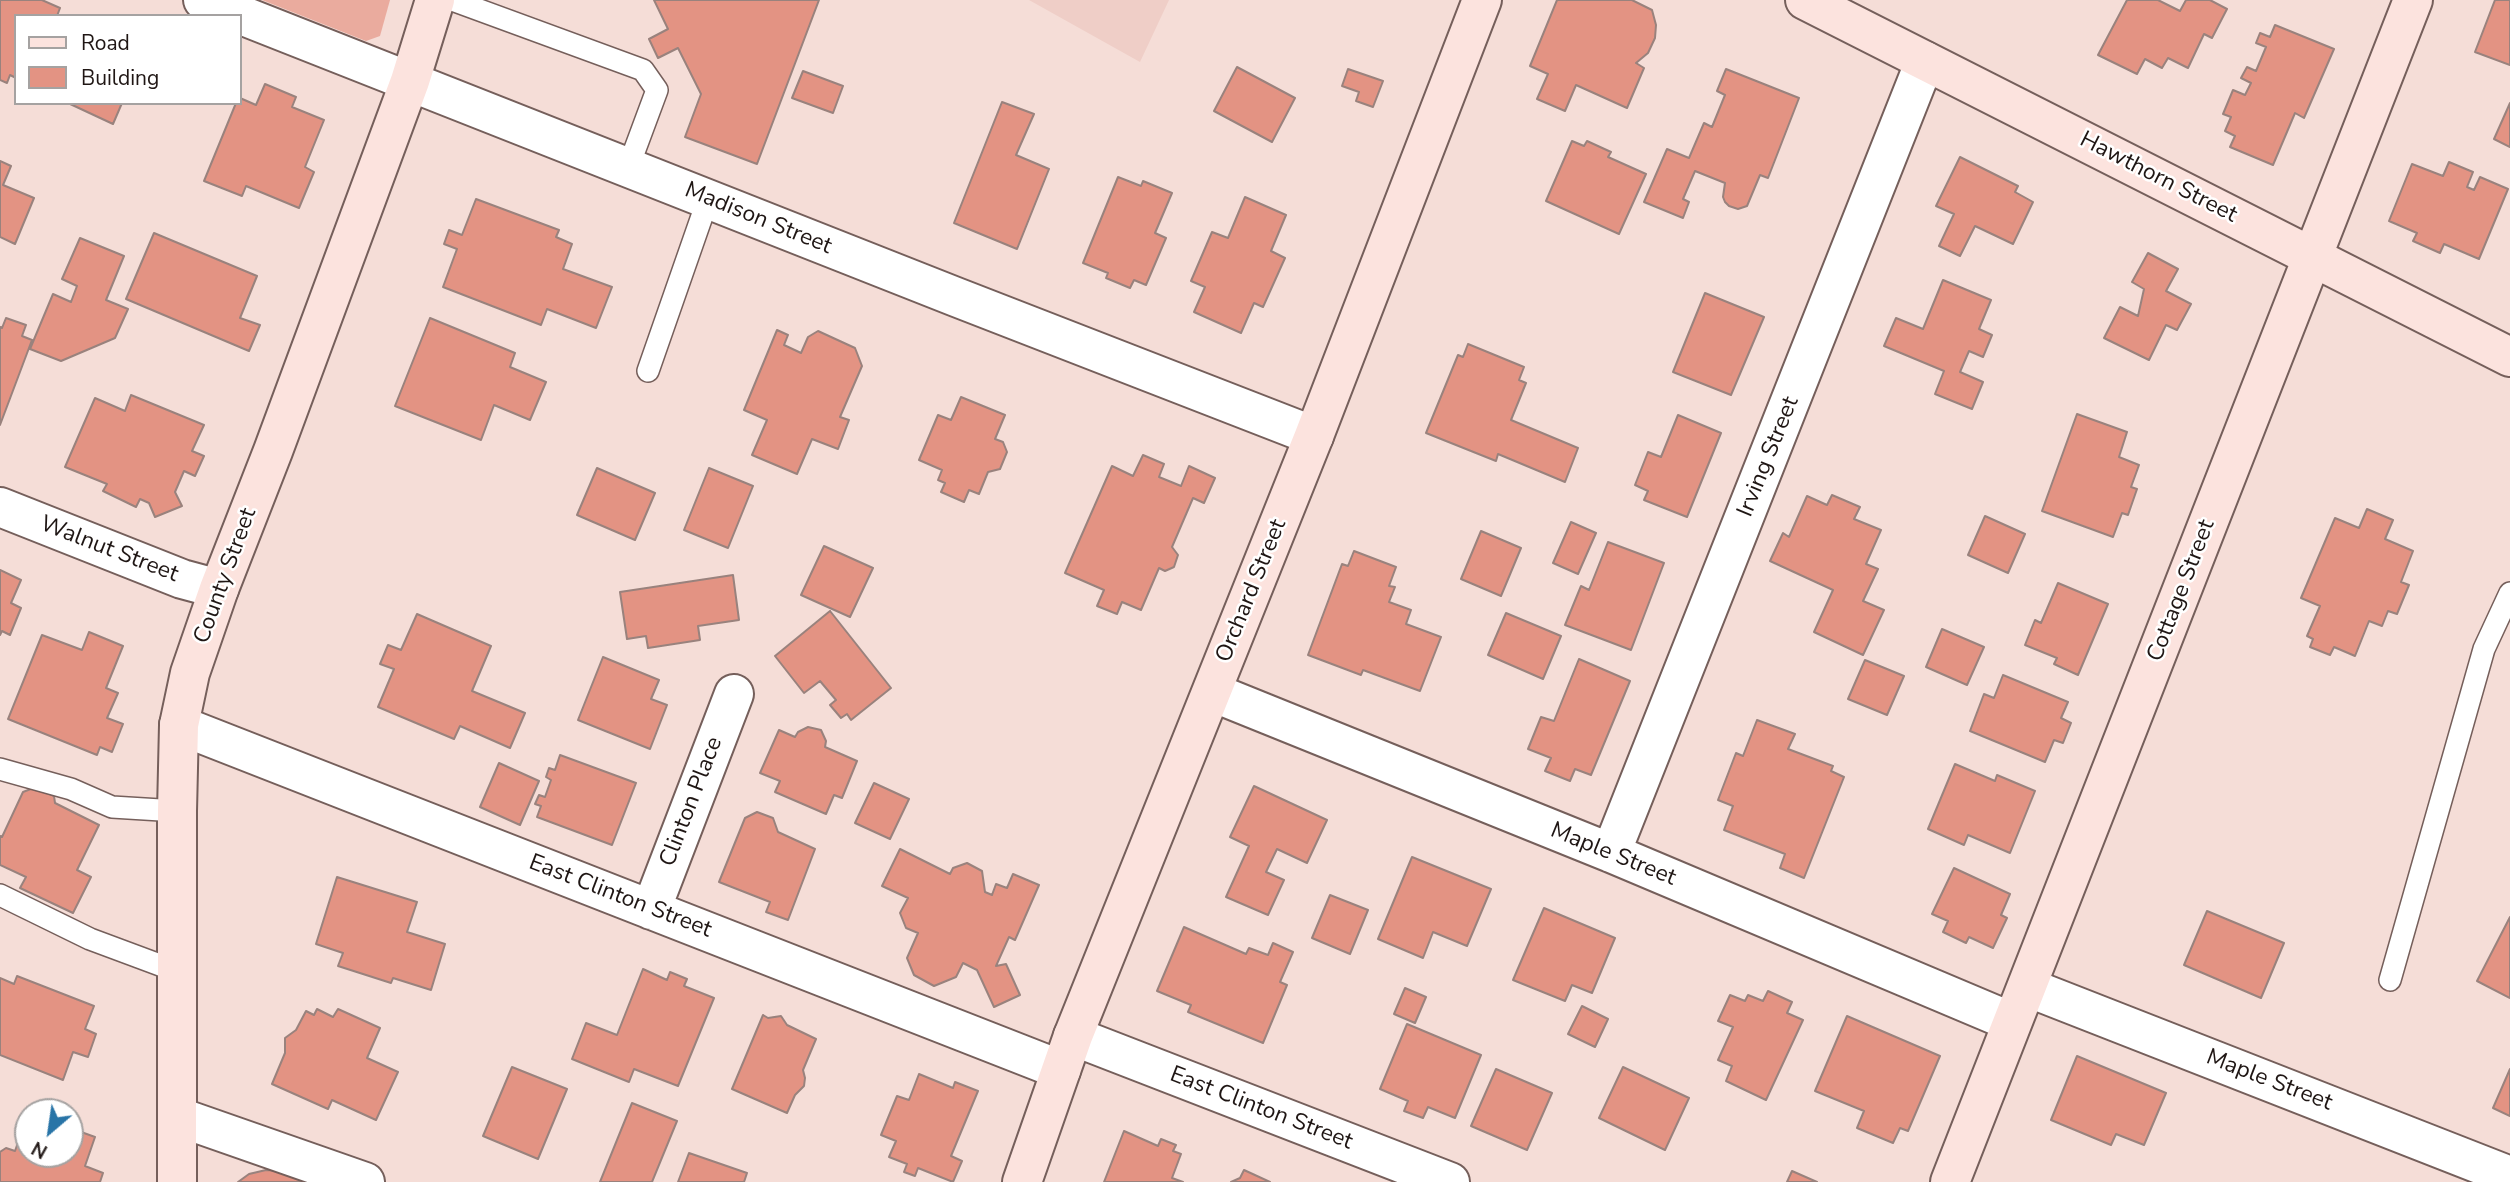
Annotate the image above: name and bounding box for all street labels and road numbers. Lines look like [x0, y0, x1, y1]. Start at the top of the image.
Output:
street label: Hawthorn Street [2075, 126, 2241, 230]
street label: Madison Street [680, 177, 836, 261]
street label: Irving Street [1732, 393, 1806, 521]
street label: County Street [189, 505, 263, 647]
street label: Walnut Street [36, 511, 182, 589]
street label: Orchard Street [1211, 515, 1293, 667]
street label: Cottage Street [2142, 516, 2222, 666]
street label: Clinton Place [655, 733, 729, 871]
street label: Maple Street [1546, 817, 1680, 893]
street label: East Clinton Street [525, 849, 715, 945]
street label: Maple Street [2202, 1044, 2336, 1118]
street label: East Clinton Street [1166, 1061, 1356, 1157]

